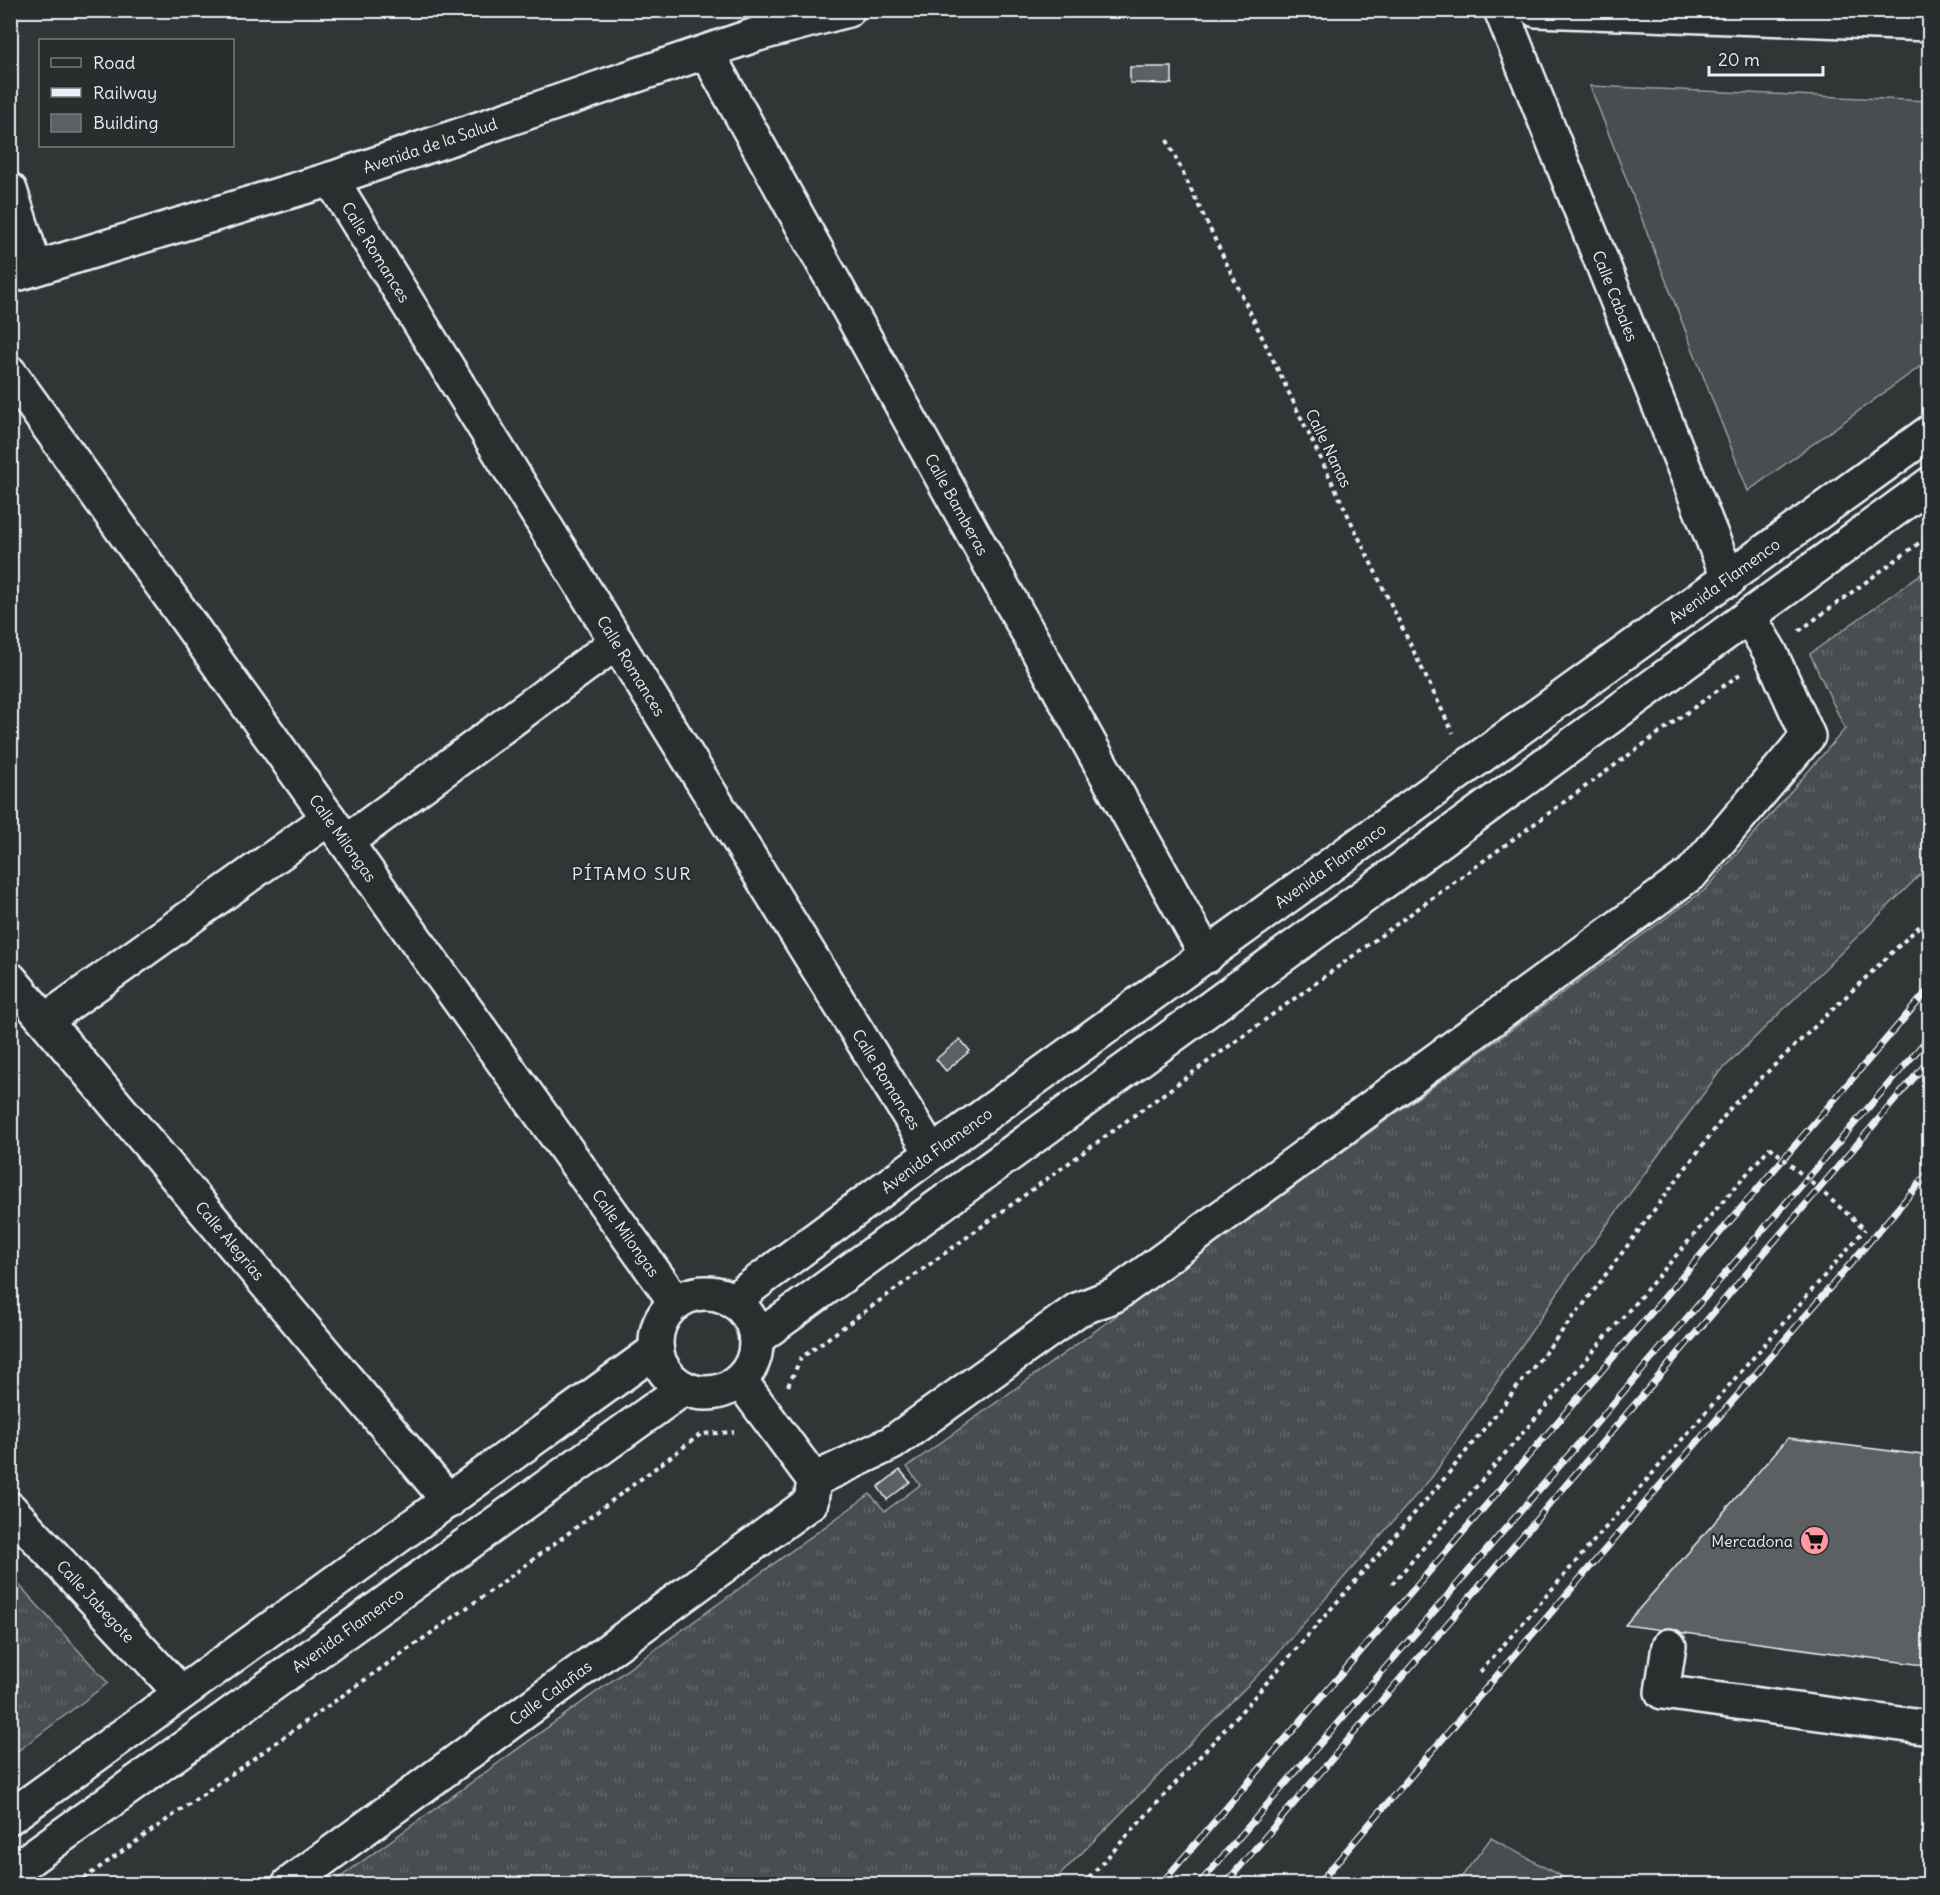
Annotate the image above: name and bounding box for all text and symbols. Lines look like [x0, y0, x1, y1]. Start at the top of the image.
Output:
legend [39, 39, 234, 147]
scale bar [1709, 39, 1823, 77]
text: 20 m [1718, 48, 1760, 71]
text: Road [93, 51, 136, 74]
text: Railway [93, 81, 157, 104]
text: Building [93, 111, 158, 134]
street label: Avenida de la Salud [360, 113, 500, 177]
street label: Calle Romances [338, 198, 415, 306]
street label: Calle Cabales [1588, 248, 1643, 344]
street label: Calle Nanas [1301, 405, 1357, 491]
street label: Calle Bamberas [921, 450, 993, 559]
street label: Avenida Flamenco [1665, 534, 1784, 628]
street label: Calle Romances [593, 612, 670, 720]
street label: Calle Milongas [305, 790, 381, 886]
street label: Avenida Flamenco [1271, 818, 1390, 912]
district label: PÍTAMO SUR [572, 862, 692, 885]
street label: Calle Romances [848, 1025, 925, 1133]
street label: Avenida Flamenco [877, 1103, 996, 1197]
street label: Calle Milongas [588, 1186, 664, 1281]
street label: Calle Alegrías [191, 1197, 269, 1284]
supermarket icon: Mercadona [1798, 1525, 1830, 1557]
place label: Mercadona [1711, 1531, 1793, 1551]
street label: Calle Jabegote [53, 1556, 139, 1647]
street label: Avenida Flamenco [288, 1583, 407, 1677]
street label: Calle Calañas [505, 1656, 596, 1729]

